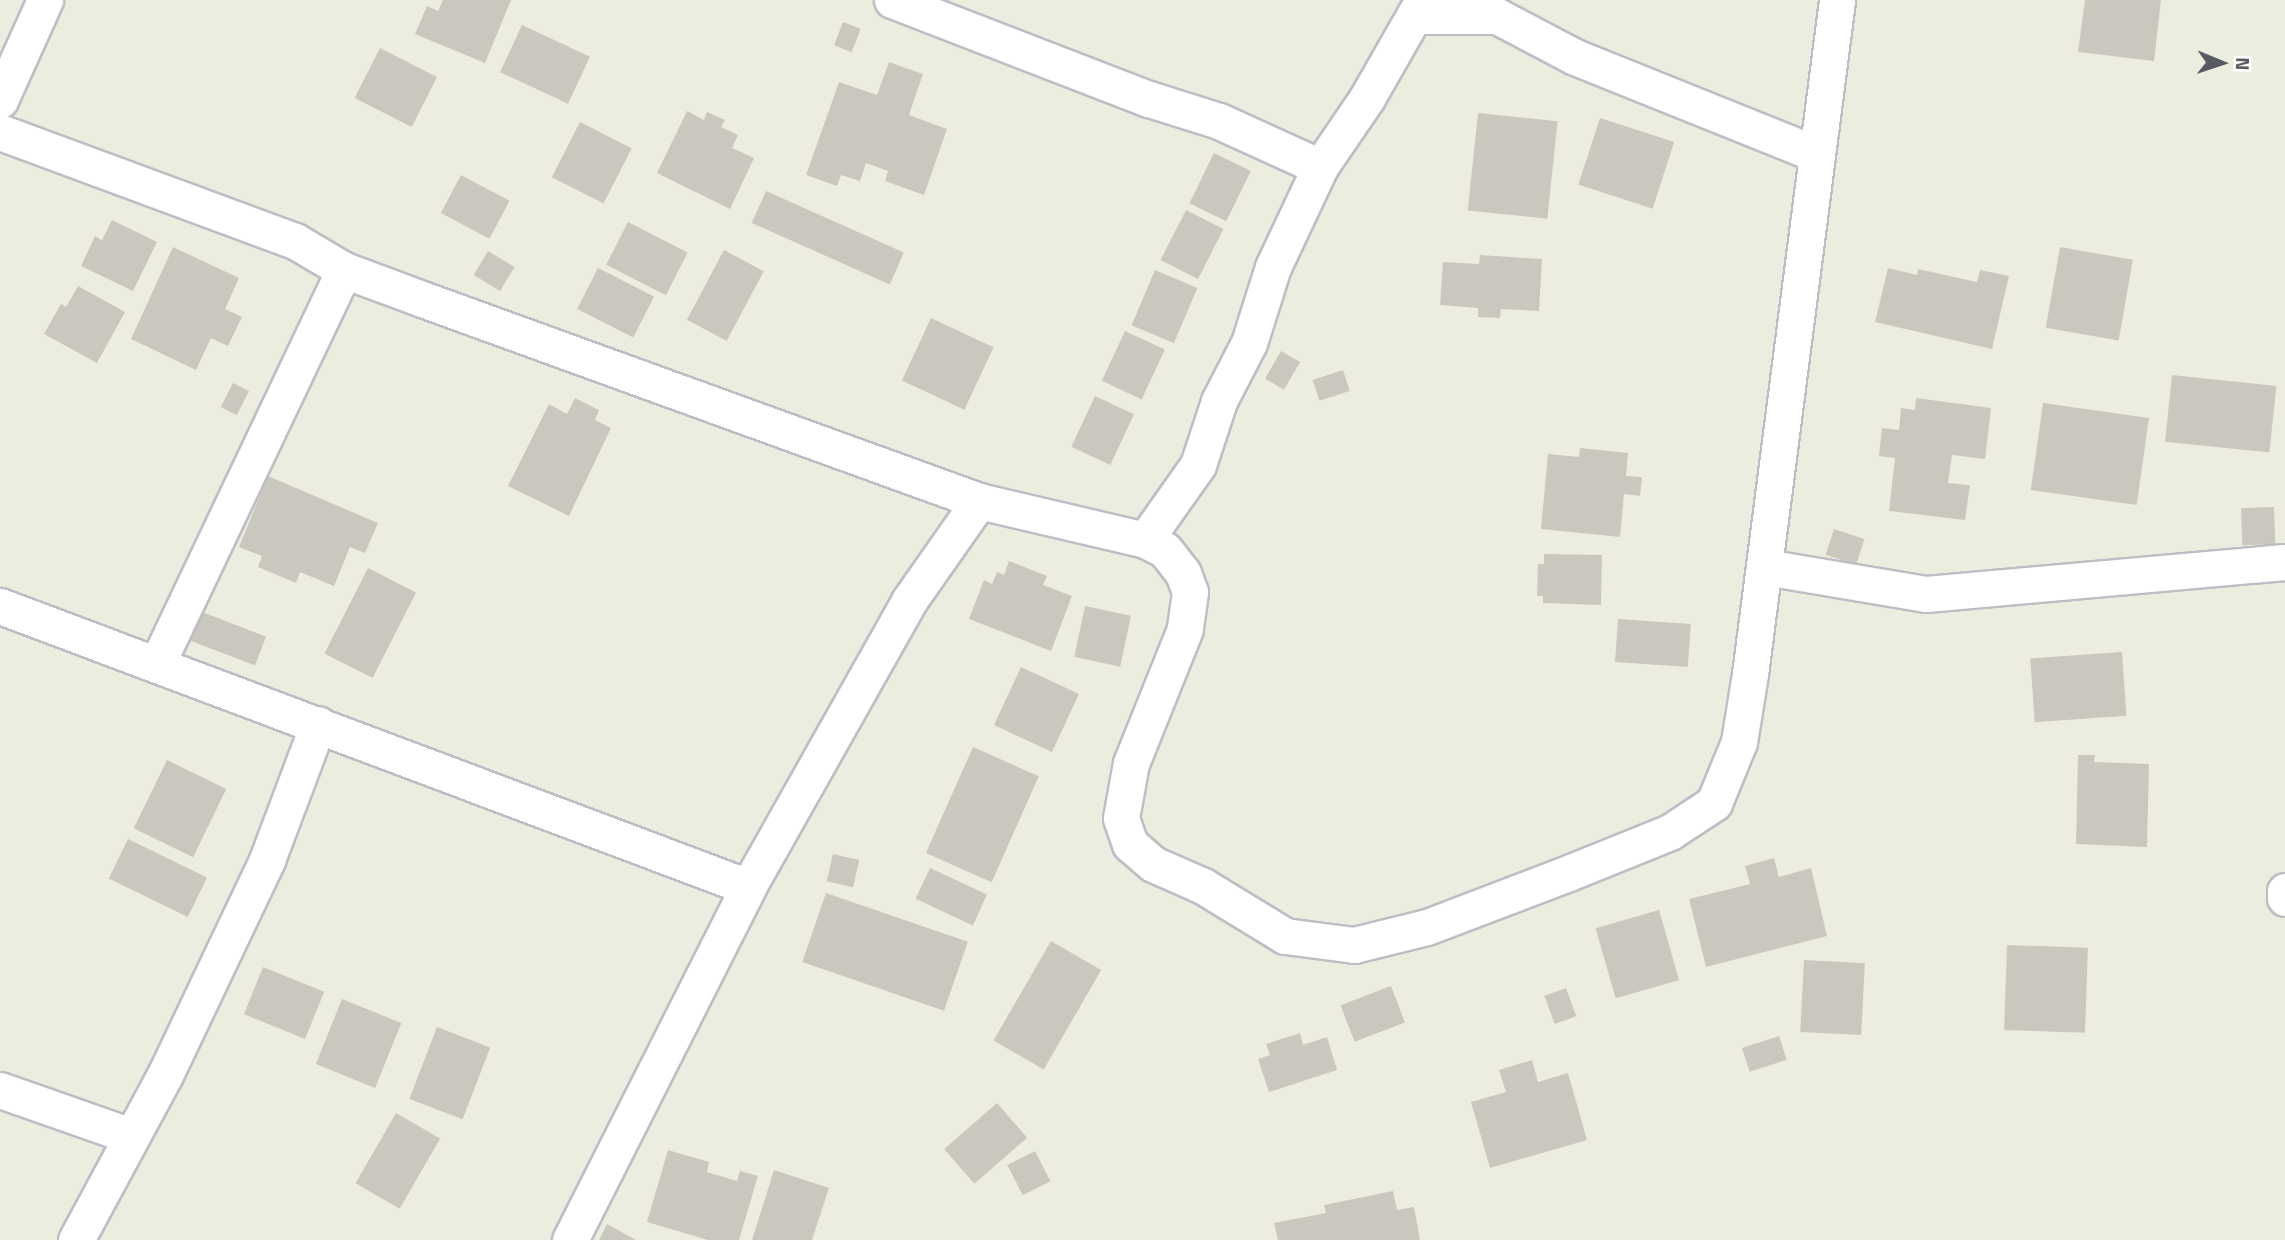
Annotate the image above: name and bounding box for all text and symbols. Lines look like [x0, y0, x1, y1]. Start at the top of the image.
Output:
north arrow [2187, 28, 2257, 98]
text: N [2229, 57, 2258, 71]

